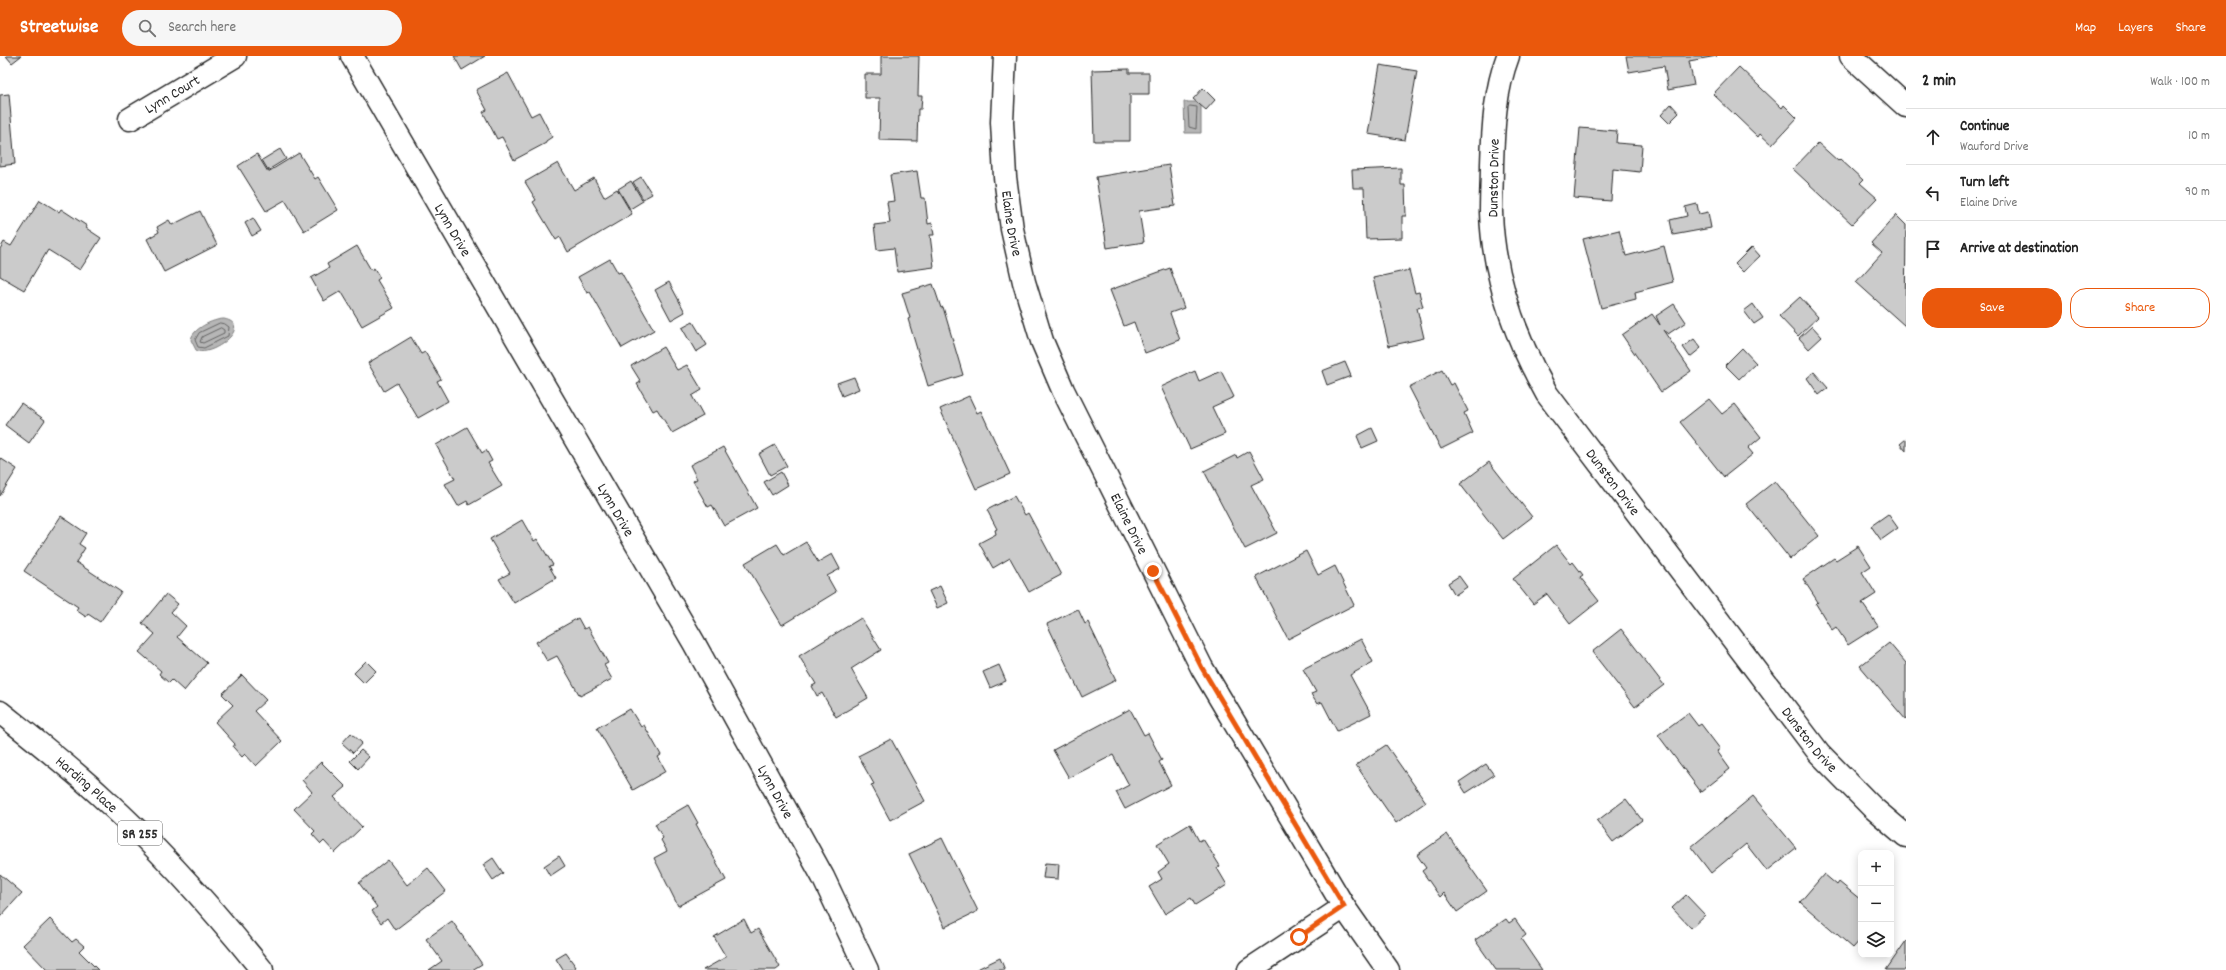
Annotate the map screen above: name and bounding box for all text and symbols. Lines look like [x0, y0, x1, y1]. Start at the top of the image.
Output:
search box [122, 10, 402, 46]
text: Streetwise [20, 15, 98, 42]
icon: search [136, 17, 158, 39]
text: Search here [168, 17, 236, 39]
text: Map [2075, 18, 2096, 38]
text: Layers [2118, 18, 2153, 38]
text: Share [2175, 18, 2206, 38]
street label: Lynn Court [141, 70, 205, 121]
text: 2 min [1922, 70, 1956, 94]
text: Walk · 100 m [2150, 73, 2210, 92]
text: Continue [1960, 116, 2009, 138]
icon: ahead [1922, 126, 1944, 148]
text: 10 m [2188, 127, 2210, 146]
street label: Dunston Drive [1483, 138, 1507, 218]
text: Wauford Drive [1960, 138, 2028, 157]
text: Turn left [1960, 172, 2009, 194]
icon: left [1922, 182, 1944, 204]
text: 90 m [2185, 183, 2210, 202]
street label: Elaine Drive [994, 189, 1027, 259]
text: Elaine Drive [1960, 194, 2017, 213]
street label: Lynn Drive [427, 200, 476, 262]
icon: arrive [1922, 238, 1944, 260]
text: Arrive at destination [1960, 238, 2078, 260]
button: Save [1922, 288, 2062, 328]
button: Share [2070, 288, 2210, 328]
street label: Dunston Drive [1579, 445, 1645, 521]
street label: Lynn Drive [590, 480, 639, 542]
street label: Elaine Drive [1103, 490, 1153, 559]
route end [1144, 562, 1162, 580]
street label: Dunston Drive [1775, 703, 1842, 779]
street label: Harding Place [50, 752, 122, 820]
street label: Lynn Drive [750, 762, 798, 824]
road number: SR 255 [118, 821, 162, 845]
map controls [1858, 850, 1894, 958]
button: + [1858, 850, 1894, 886]
button: − [1858, 886, 1894, 922]
button: layers [1858, 922, 1894, 958]
route start [1290, 928, 1308, 946]

